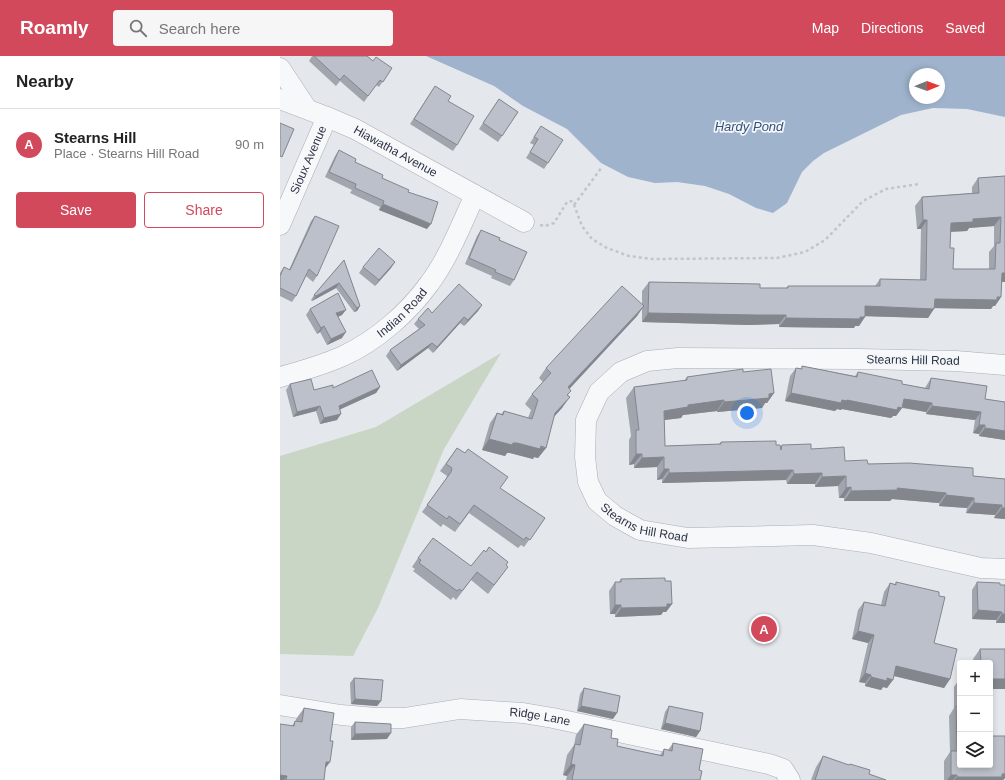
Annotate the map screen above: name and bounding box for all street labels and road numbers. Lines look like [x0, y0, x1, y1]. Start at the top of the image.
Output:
street label: Sioux Avenue [287, 123, 329, 196]
street label: Hiawatha Avenue [351, 123, 440, 180]
street label: Indian Road [374, 285, 430, 341]
street label: Stearns Hill Road [866, 352, 960, 368]
street label: Stearns Hill Road [598, 500, 689, 545]
street label: Ridge Lane [509, 705, 572, 729]

